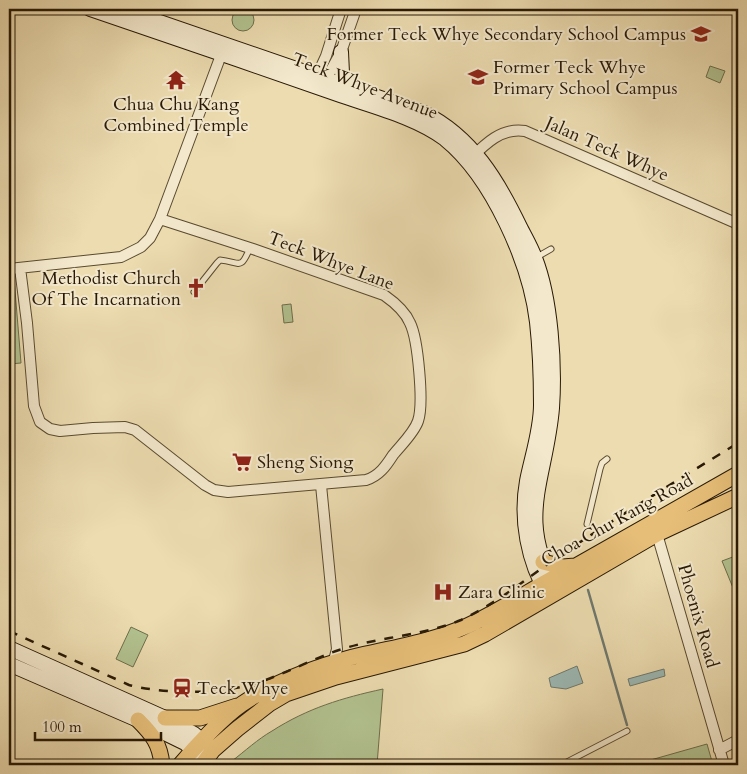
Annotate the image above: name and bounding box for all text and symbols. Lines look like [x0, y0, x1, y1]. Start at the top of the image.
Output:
place label: Former Teck Whye Secondary School Campus [326, 22, 686, 47]
school or university icon: Former Teck Whye Secondary School Campus [690, 23, 712, 45]
street label: Teck Whye Avenue [288, 47, 442, 125]
place label: Former Teck Whye Primary School Campus [493, 55, 677, 101]
school or university icon: Former Teck Whye Primary School Campus [467, 66, 489, 88]
temple icon: Chua Chu Kang Combined Temple [165, 69, 187, 91]
place label: Chua Chu Kang Combined Temple [103, 92, 249, 138]
street label: Jalan Teck Whye [539, 109, 673, 187]
street label: Teck Whye Lane [264, 225, 398, 297]
place label: Methodist Church Of The Incarnation [31, 266, 182, 312]
church icon: Methodist Church Of The Incarnation [185, 277, 207, 299]
place label: Sheng Siong [257, 450, 354, 475]
supermarket icon: Sheng Siong [231, 451, 253, 473]
street label: Choa Chu Kang Road [536, 468, 698, 572]
street label: Phoenix Road [671, 561, 725, 671]
place label: Zara Clinic [458, 580, 545, 605]
hospital icon: Zara Clinic [432, 581, 454, 603]
place label: Teck Whye [197, 676, 289, 701]
station icon: Teck Whye [171, 677, 193, 699]
scale bar [35, 709, 161, 741]
text: 100 m [42, 717, 82, 737]

